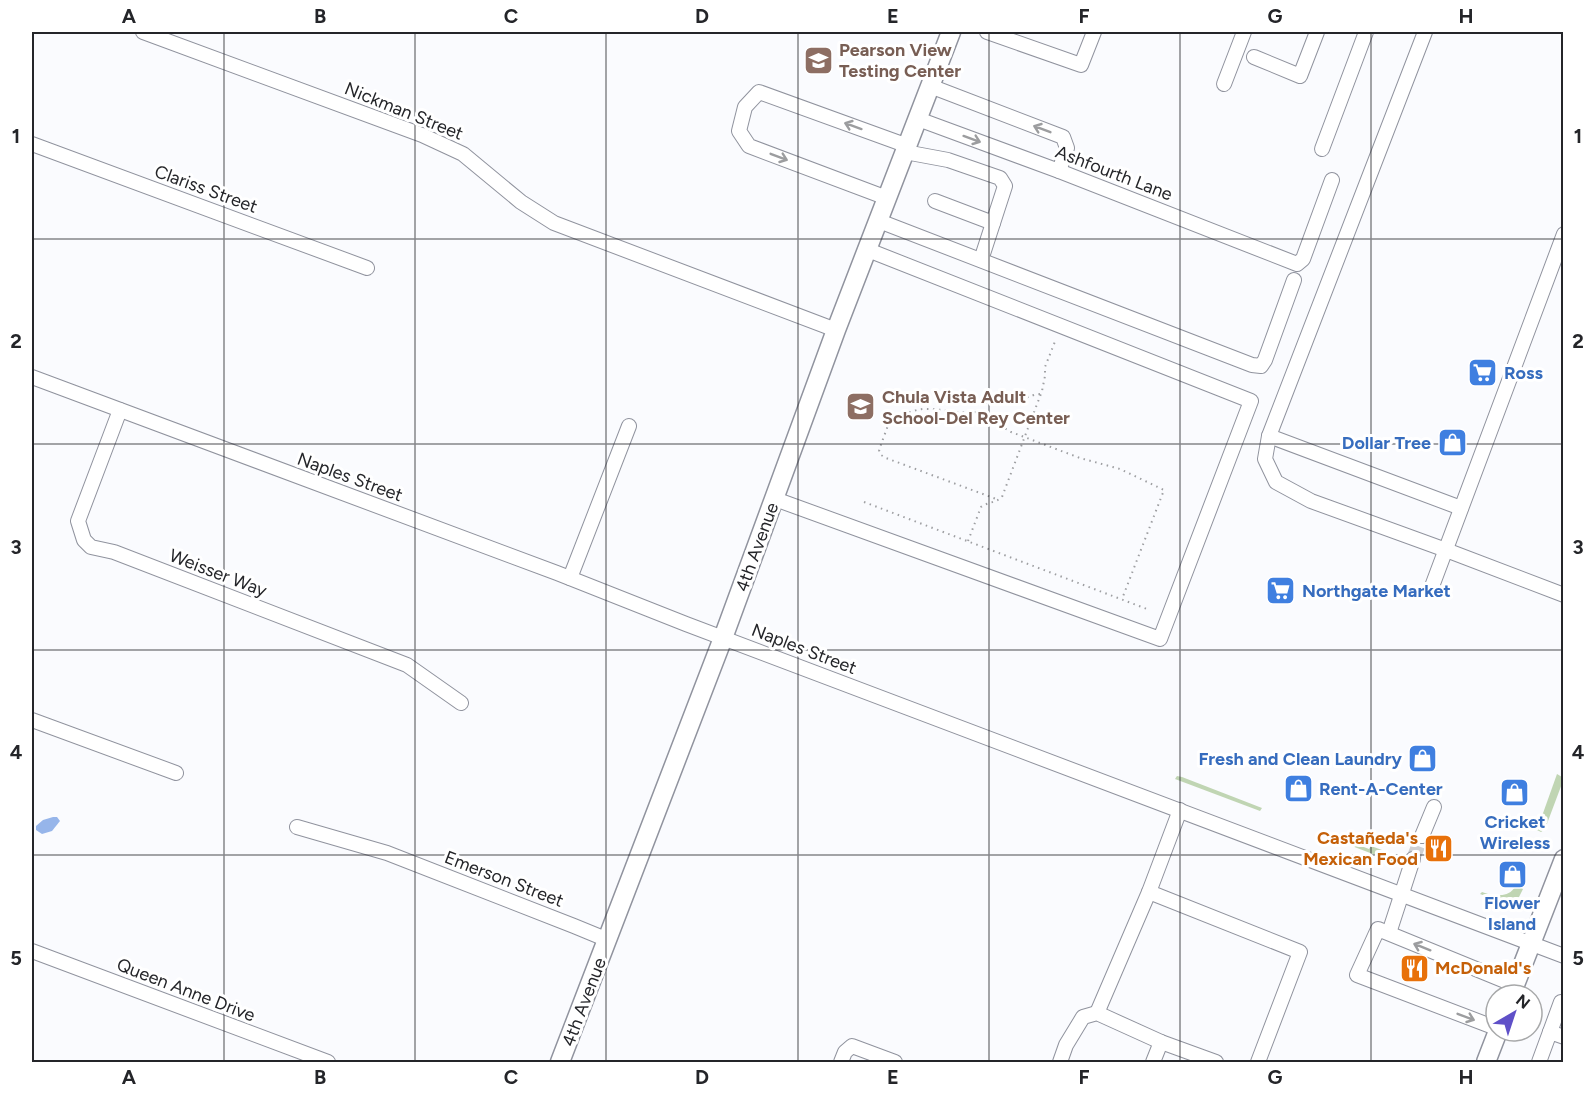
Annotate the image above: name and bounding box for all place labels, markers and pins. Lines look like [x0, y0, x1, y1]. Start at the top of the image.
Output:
place label: Pearson View Testing Center [839, 39, 961, 82]
school or university icon: Pearson View Testing Center [802, 44, 834, 76]
supermarket icon: Ross [1467, 357, 1499, 389]
place label: Ross [1504, 362, 1543, 384]
place label: Chula Vista Adult School-Del Rey Center [882, 386, 1070, 429]
school or university icon: Chula Vista Adult School-Del Rey Center [845, 391, 877, 423]
shop icon: Dollar Tree [1436, 427, 1468, 459]
place label: Dollar Tree [1342, 432, 1431, 454]
supermarket icon: Northgate Market [1265, 575, 1297, 607]
place label: Northgate Market [1302, 580, 1451, 602]
shop icon: Fresh and Clean Laundry [1407, 743, 1439, 775]
place label: Fresh and Clean Laundry [1199, 748, 1403, 770]
shop icon: Rent-A-Center [1282, 773, 1314, 805]
shop icon: Cricket Wireless [1499, 777, 1531, 809]
place label: Rent-A-Center [1319, 778, 1443, 800]
place label: Cricket Wireless [1480, 811, 1551, 854]
place label: Castañeda's Mexican Food [1303, 827, 1419, 870]
restaurant icon: Castañeda's Mexican Food [1423, 832, 1455, 864]
shop icon: Flower Island [1496, 858, 1528, 890]
place label: Flower Island [1484, 892, 1540, 935]
restaurant icon: McDonald's [1398, 952, 1430, 984]
place label: McDonald's [1435, 957, 1532, 979]

